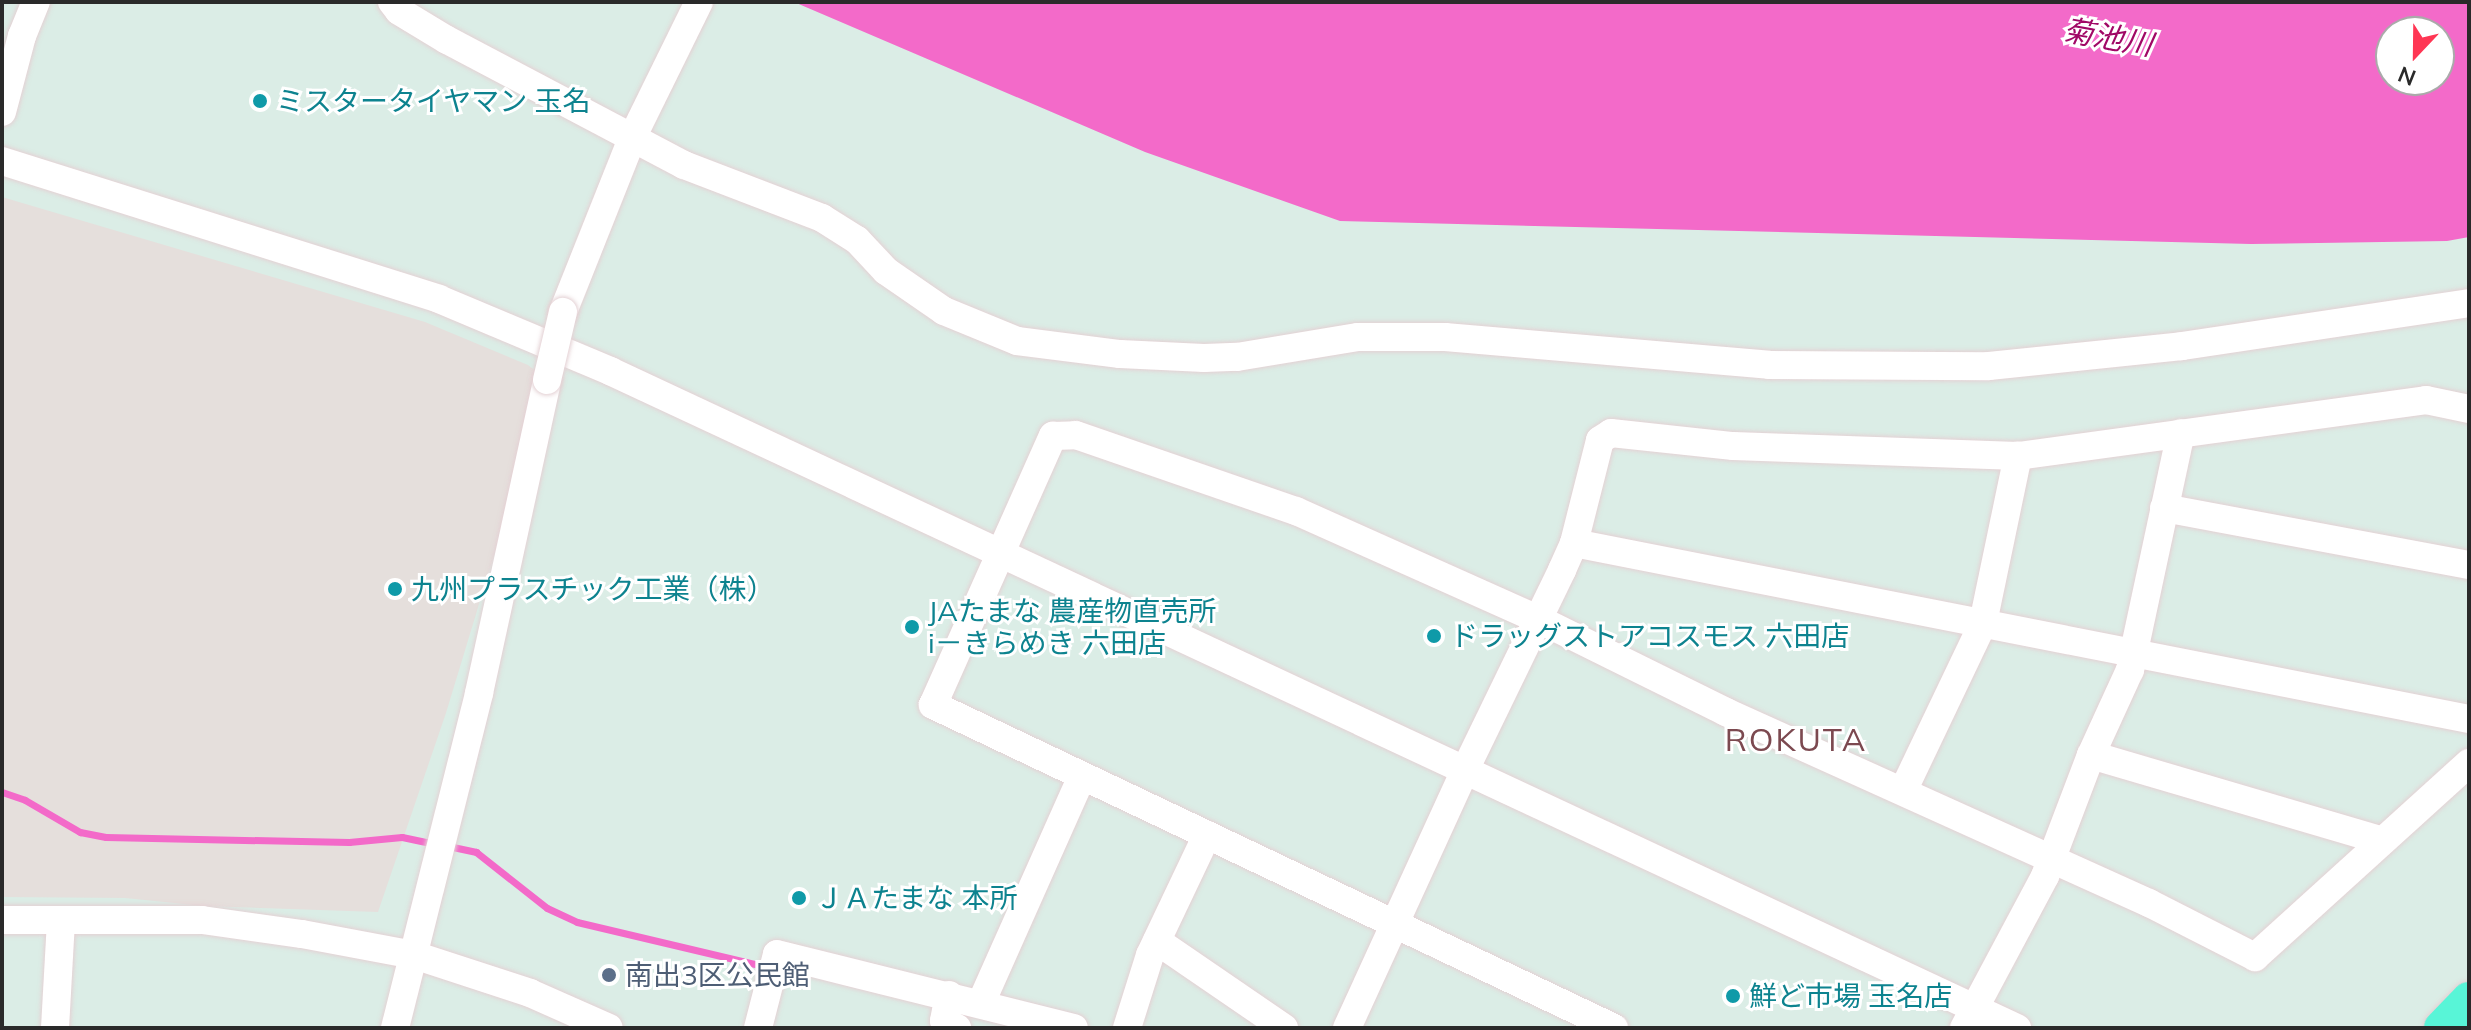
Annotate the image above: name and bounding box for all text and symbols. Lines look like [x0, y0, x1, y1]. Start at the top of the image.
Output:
water label: 菊池川 [2061, 11, 2155, 63]
north arrow [2375, 16, 2455, 96]
text: N [2394, 60, 2420, 92]
place label: ミスタータイヤマン 玉名 [276, 84, 591, 118]
marker: ミスタータイヤマン 玉名 [251, 92, 269, 110]
place label: 九州プラスチック工業（株） [411, 572, 775, 606]
marker: 九州プラスチック工業（株） [386, 580, 404, 598]
place label: JAたまな 農産物直売所 i－きらめき 六田店 [928, 594, 1217, 660]
marker: JAたまな 農産物直売所 i－きらめき 六田店 [903, 618, 921, 636]
place label: ドラッグストアコスモス 六田店 [1450, 619, 1849, 653]
marker: ドラッグストアコスモス 六田店 [1425, 627, 1443, 645]
district label: ROKUTA [1725, 720, 1867, 758]
place label: ＪＡたまな 本所 [815, 881, 1018, 915]
marker: ＪＡたまな 本所 [790, 889, 808, 907]
place label: 南出3区公民館 [625, 958, 810, 992]
marker: 南出3区公民館 [600, 966, 618, 984]
place label: 鮮ど市場 玉名店 [1749, 979, 1952, 1013]
marker: 鮮ど市場 玉名店 [1724, 987, 1742, 1005]

